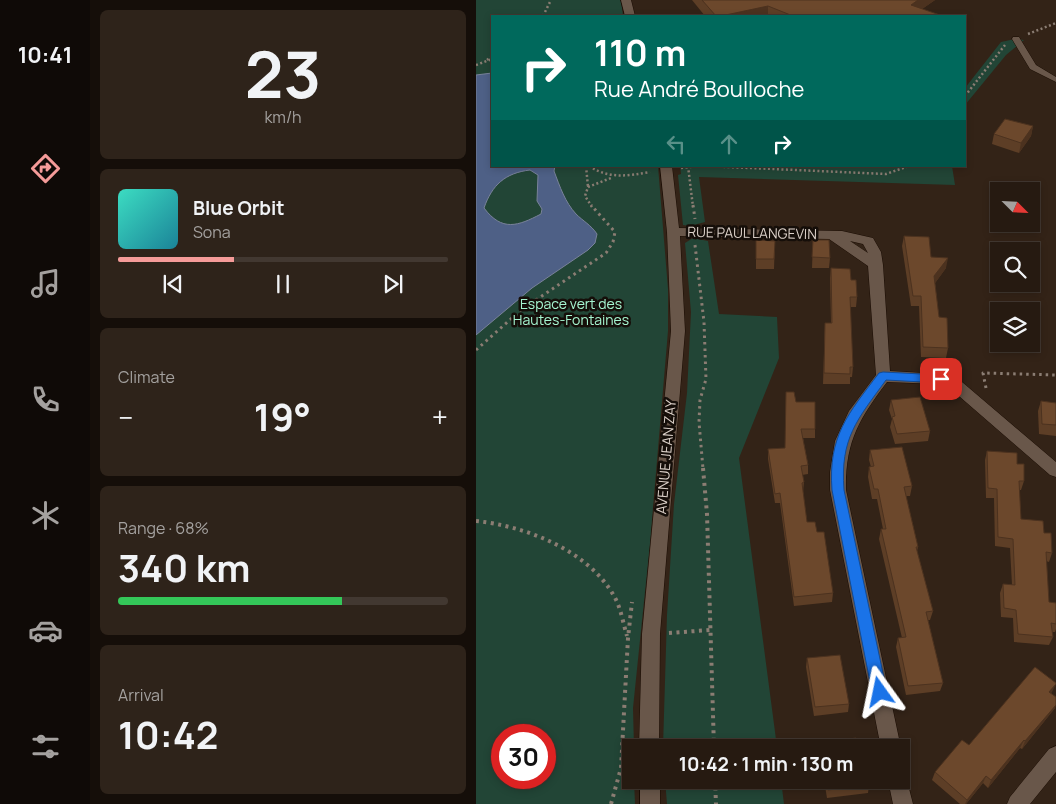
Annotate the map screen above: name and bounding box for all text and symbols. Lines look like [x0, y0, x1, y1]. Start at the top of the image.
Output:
text: 23 [245, 29, 321, 118]
text: 110 m [594, 29, 686, 77]
icon: right [511, 35, 576, 100]
text: 10:41 [18, 40, 72, 70]
text: Rue André Boulloche [594, 74, 804, 104]
text: km/h [264, 106, 302, 128]
icon: left [662, 130, 690, 158]
icon: ahead [715, 130, 743, 158]
icon: right [768, 130, 796, 158]
icon: directions [28, 151, 63, 186]
north arrow [990, 182, 1040, 232]
map controls [990, 182, 1040, 352]
text: Blue Orbit [193, 195, 285, 221]
text: Sona [193, 221, 231, 243]
street label: RUE PAUL LANGEVIN [687, 222, 817, 243]
button: search [990, 242, 1040, 292]
icon: music [28, 266, 63, 301]
icon: previous [159, 270, 187, 298]
icon: pause [269, 270, 297, 298]
icon: next [379, 270, 407, 298]
park label: Espace vert des Hautes-Fontaines [513, 294, 629, 329]
button: layers [990, 302, 1040, 352]
pin [920, 358, 962, 400]
icon: arrive [927, 365, 955, 393]
text: Climate [118, 366, 175, 388]
icon: phone [28, 382, 63, 417]
text: 19° [254, 390, 311, 442]
text: − [118, 398, 133, 436]
text: + [432, 398, 448, 436]
street label: AVENUE JEAN ZAY [651, 399, 680, 515]
icon: climate [28, 498, 63, 533]
text: Range · 68% [118, 517, 209, 539]
text: 340 km [118, 541, 250, 593]
icon: car [28, 613, 63, 648]
position arrow [853, 665, 905, 717]
text: Arrival [118, 684, 164, 706]
text: 10:42 [118, 708, 218, 760]
speed limit sign: 30 [491, 724, 556, 789]
icon: filters [28, 729, 63, 764]
text: 10:42 · 1 min · 130 m [679, 751, 853, 777]

